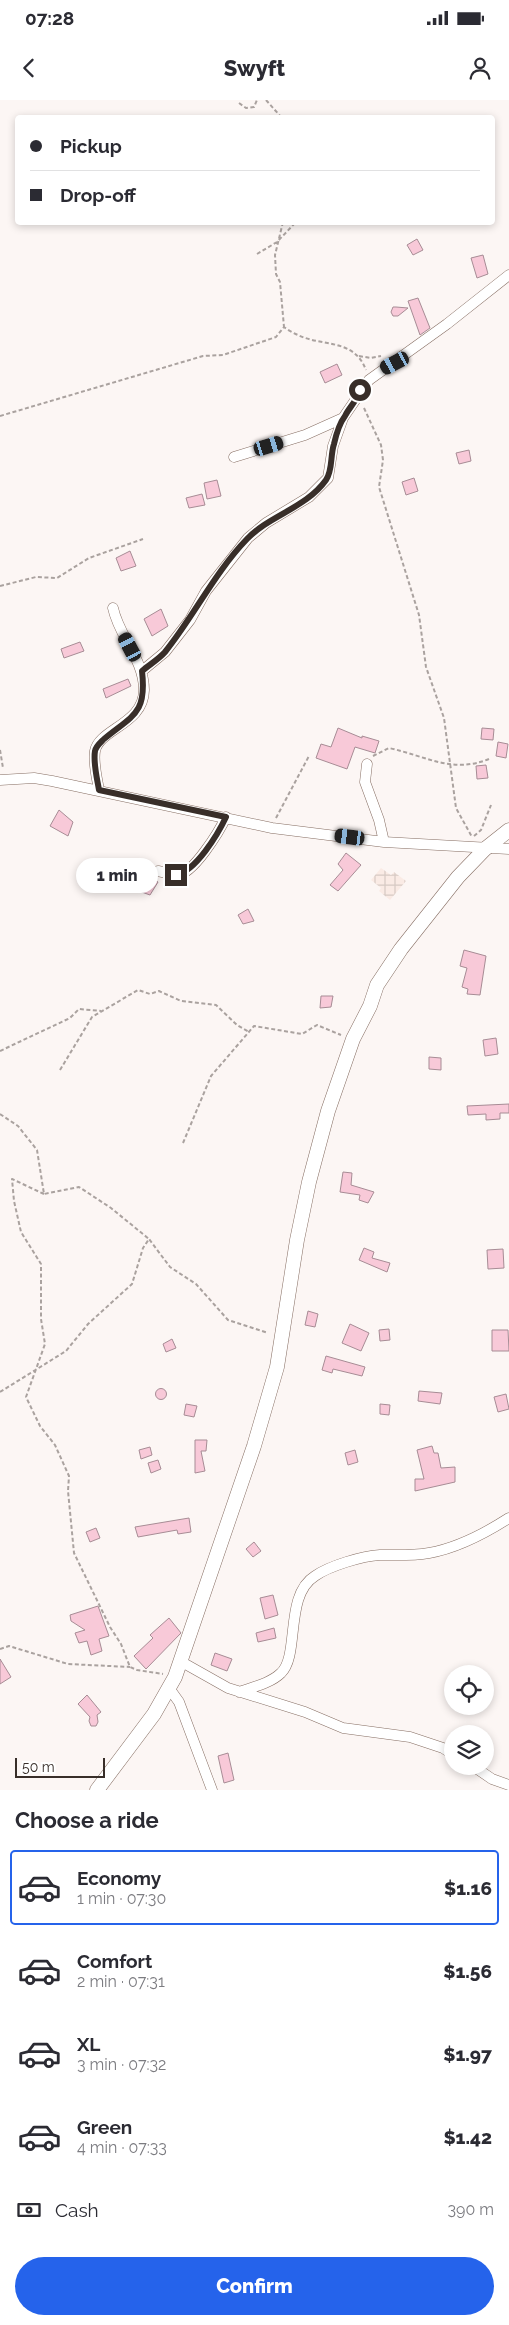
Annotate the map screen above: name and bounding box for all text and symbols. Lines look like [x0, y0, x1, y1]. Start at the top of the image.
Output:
text: 07:28 [25, 7, 74, 29]
icon: back [15, 54, 43, 82]
icon: person [466, 54, 494, 82]
text: Swyft [224, 55, 285, 81]
text: Pickup [60, 135, 122, 157]
text: Drop-off [60, 184, 136, 206]
car [378, 349, 411, 377]
route start [349, 379, 371, 401]
car [252, 434, 285, 458]
car [116, 630, 143, 664]
car [334, 828, 365, 846]
callout: 1 min [76, 858, 158, 892]
route end [165, 864, 187, 886]
text: 1 min [96, 866, 138, 885]
map controls [444, 1665, 494, 1775]
button: locate [444, 1665, 494, 1715]
button: layers [444, 1725, 494, 1775]
scale bar [15, 1755, 105, 1778]
text: 50 m [22, 1759, 55, 1775]
text: Choose a ride [15, 1807, 159, 1833]
icon: car [17, 1865, 62, 1910]
text: Economy [77, 1867, 161, 1889]
text: $1.16 [444, 1877, 492, 1899]
text: 1 min · 07:30 [77, 1889, 166, 1908]
icon: car [17, 1948, 62, 1993]
text: Comfort [77, 1950, 152, 1972]
text: $1.56 [443, 1960, 492, 1982]
text: 2 min · 07:31 [77, 1972, 165, 1991]
icon: car [17, 2031, 62, 2076]
text: XL [77, 2033, 100, 2055]
text: $1.97 [443, 2043, 492, 2065]
text: 3 min · 07:32 [77, 2055, 166, 2074]
icon: car [17, 2114, 62, 2159]
text: Green [77, 2116, 132, 2138]
text: $1.42 [443, 2126, 492, 2148]
text: 4 min · 07:33 [77, 2138, 167, 2157]
icon: cash [15, 2196, 43, 2224]
text: Cash [55, 2199, 99, 2221]
text: 390 m [448, 2200, 494, 2219]
button: Confirm [15, 2257, 494, 2315]

